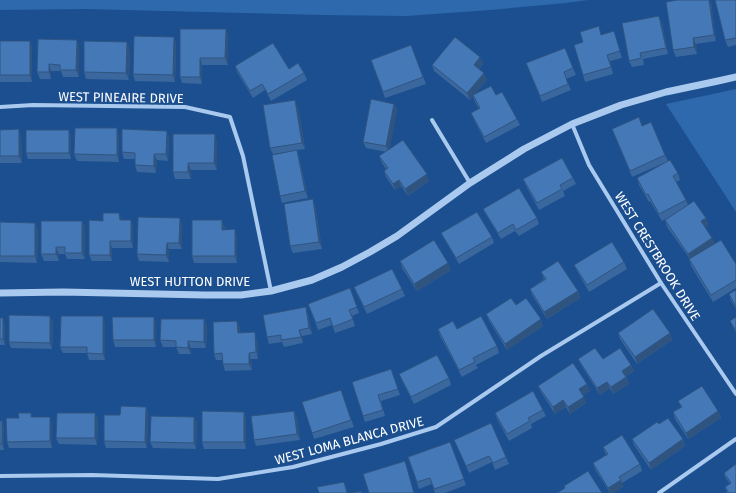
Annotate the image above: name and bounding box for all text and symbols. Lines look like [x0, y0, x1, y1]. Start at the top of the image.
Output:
street label: WEST PINEAIRE DRIVE [58, 89, 184, 106]
street label: WEST CRESTBROOK DRIVE [612, 189, 703, 323]
street label: WEST HUTTON DRIVE [130, 274, 250, 289]
street label: WEST LOMA BLANCA DRIVE [273, 413, 425, 468]

